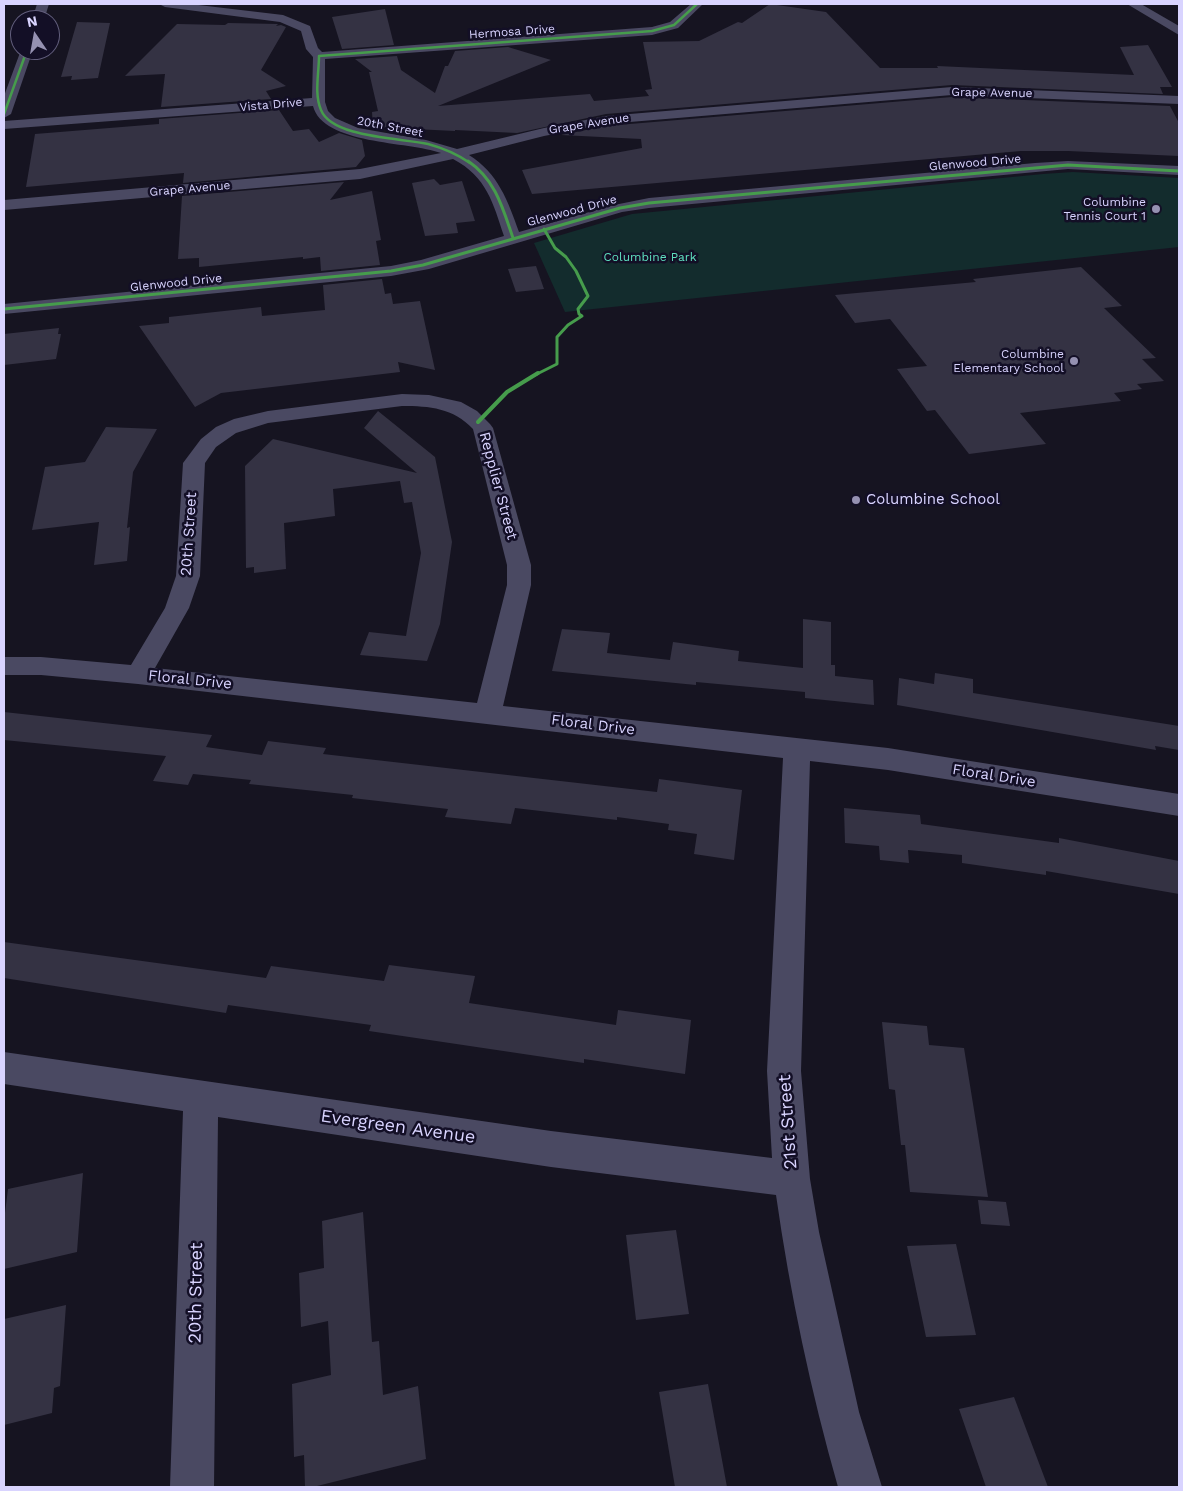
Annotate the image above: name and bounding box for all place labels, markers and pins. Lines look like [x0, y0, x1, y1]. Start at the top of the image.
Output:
place label: Columbine Tennis Court 1 [1064, 195, 1146, 223]
marker: Columbine Tennis Court 1 [1150, 203, 1162, 215]
place label: Columbine Elementary School [953, 347, 1064, 375]
marker: Columbine Elementary School [1068, 355, 1080, 367]
place label: Columbine School [866, 491, 1000, 509]
marker: Columbine School [850, 494, 862, 506]

